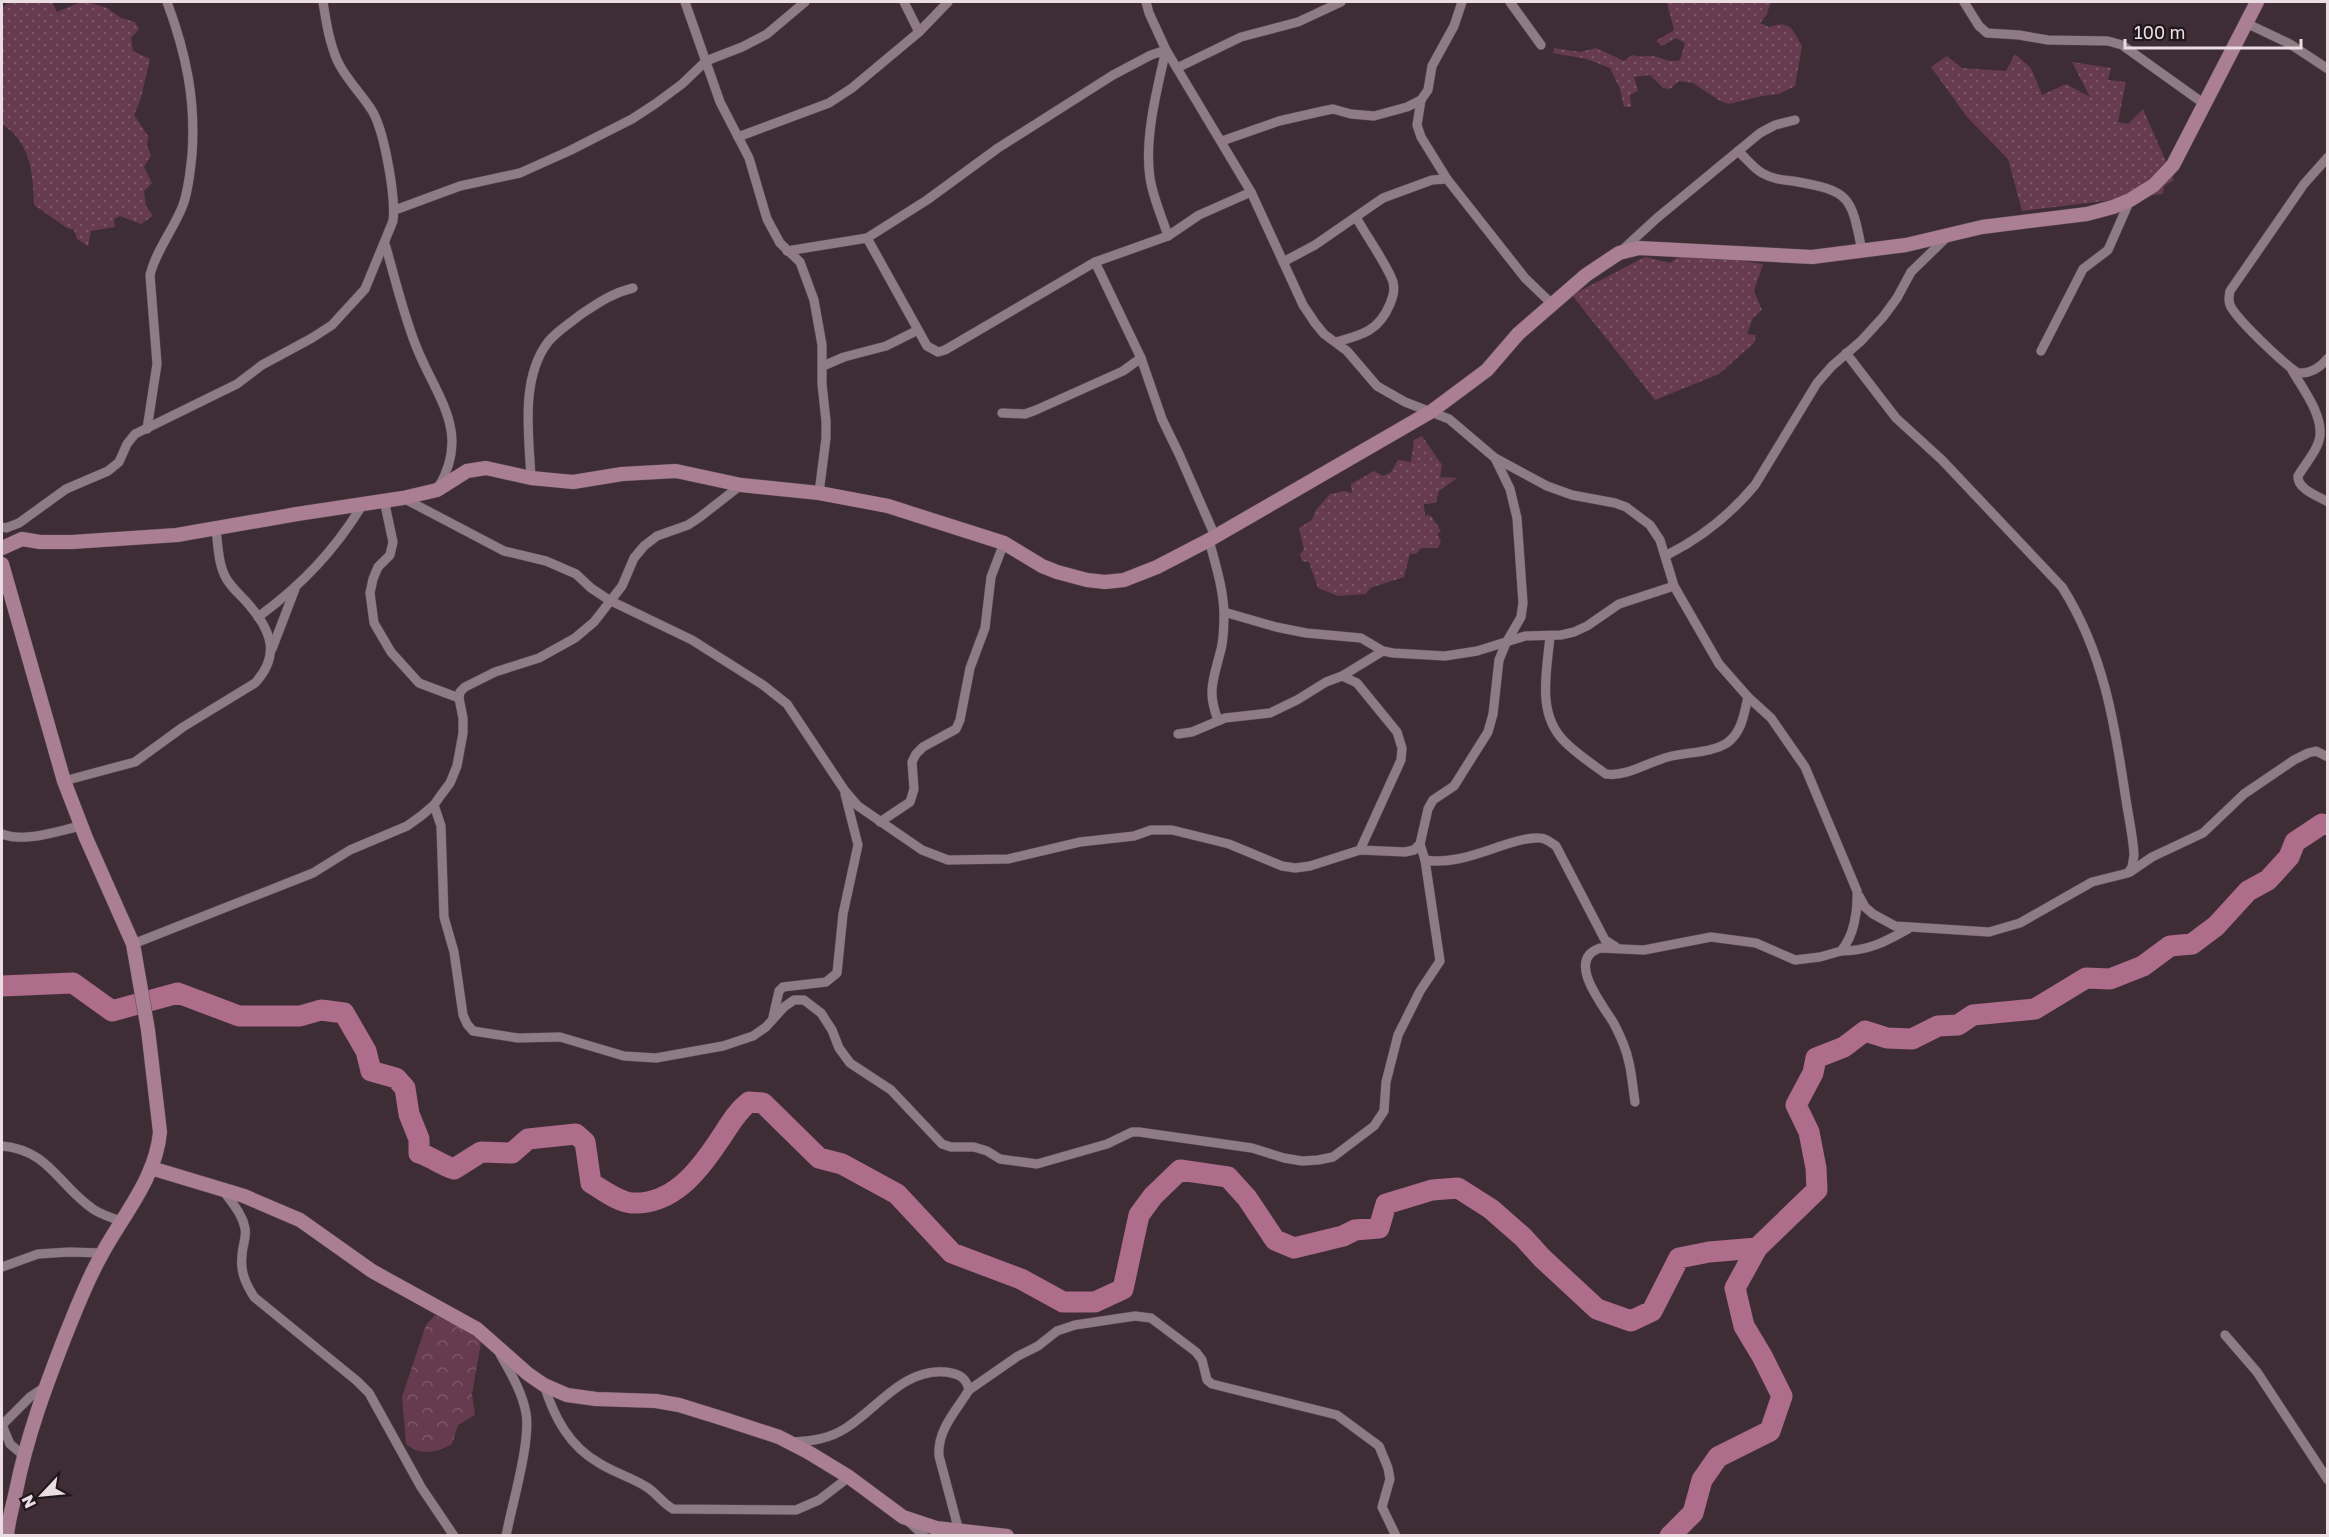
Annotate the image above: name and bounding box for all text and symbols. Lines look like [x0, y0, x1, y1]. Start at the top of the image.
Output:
scale bar [2125, 12, 2300, 50]
text: 100 m [2134, 21, 2185, 43]
north arrow [12, 1465, 72, 1525]
text: N [17, 1492, 40, 1511]

